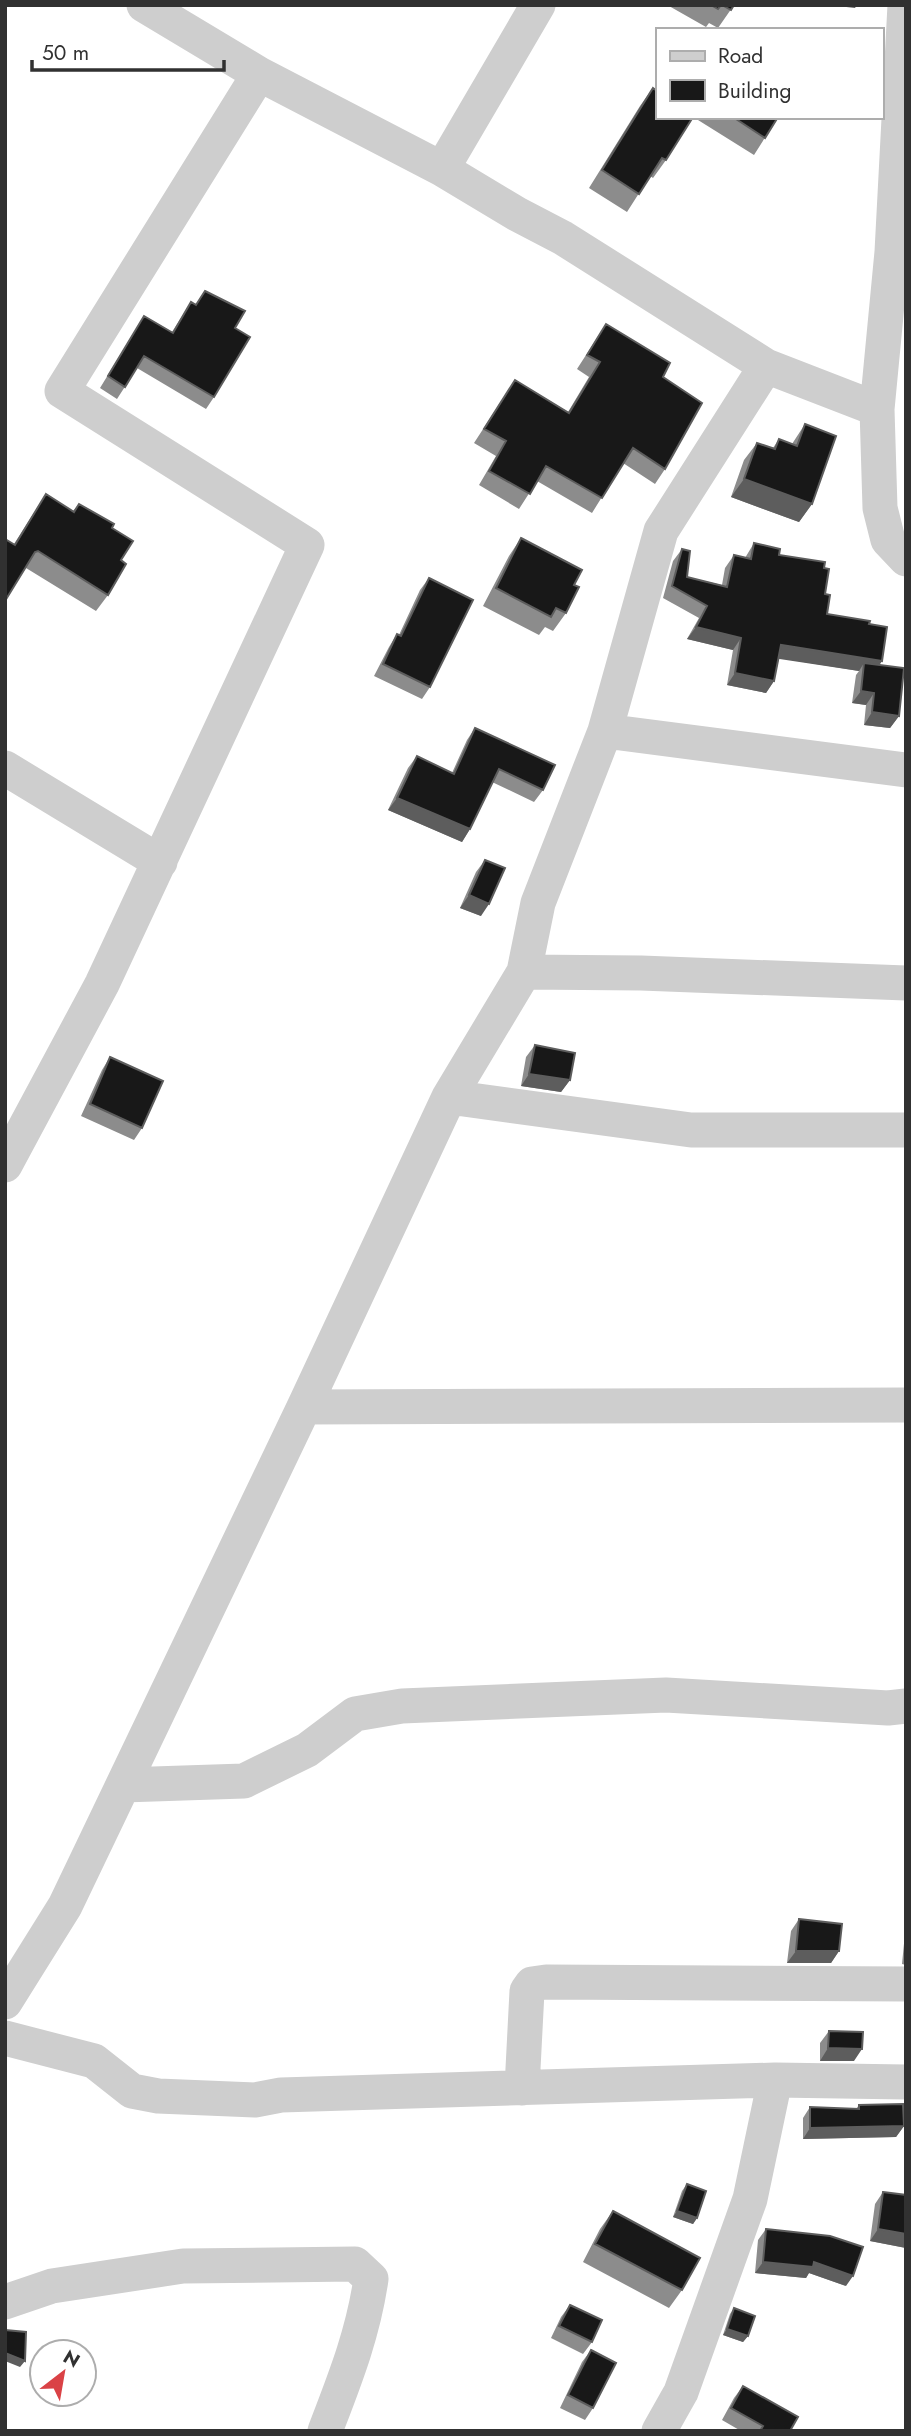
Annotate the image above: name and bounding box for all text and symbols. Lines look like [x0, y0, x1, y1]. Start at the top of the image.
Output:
scale bar [32, 28, 224, 72]
legend [656, 28, 883, 119]
text: 50 m [42, 38, 89, 68]
text: Road [718, 41, 763, 71]
text: Building [718, 76, 791, 106]
north arrow [28, 2338, 98, 2408]
text: N [58, 2343, 85, 2374]

